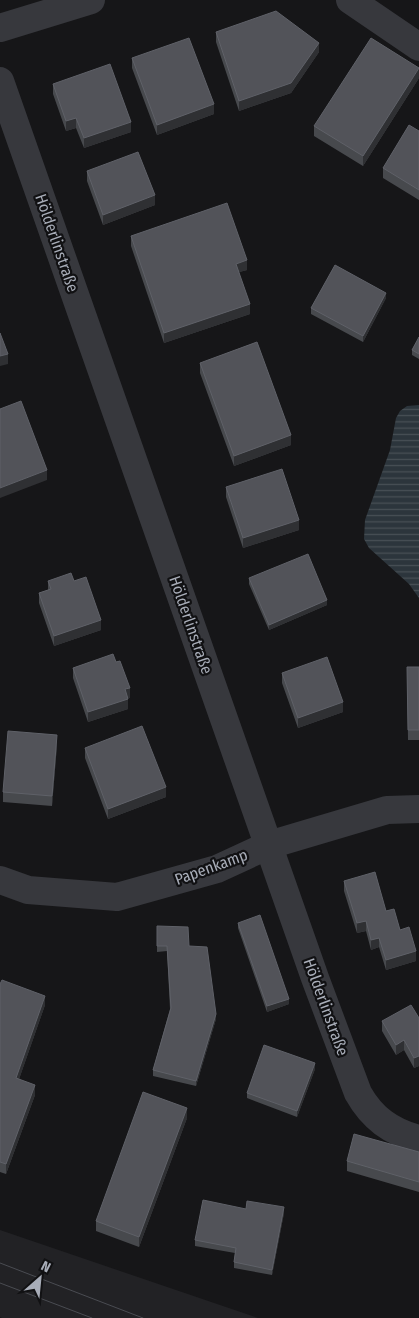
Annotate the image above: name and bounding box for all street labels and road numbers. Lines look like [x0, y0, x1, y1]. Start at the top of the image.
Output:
street label: Hölderlinstraße [31, 191, 83, 295]
street label: Hölderlinstraße [165, 573, 217, 677]
street label: Papenkamp [172, 845, 250, 889]
street label: Hölderlinstraße [300, 956, 352, 1058]

